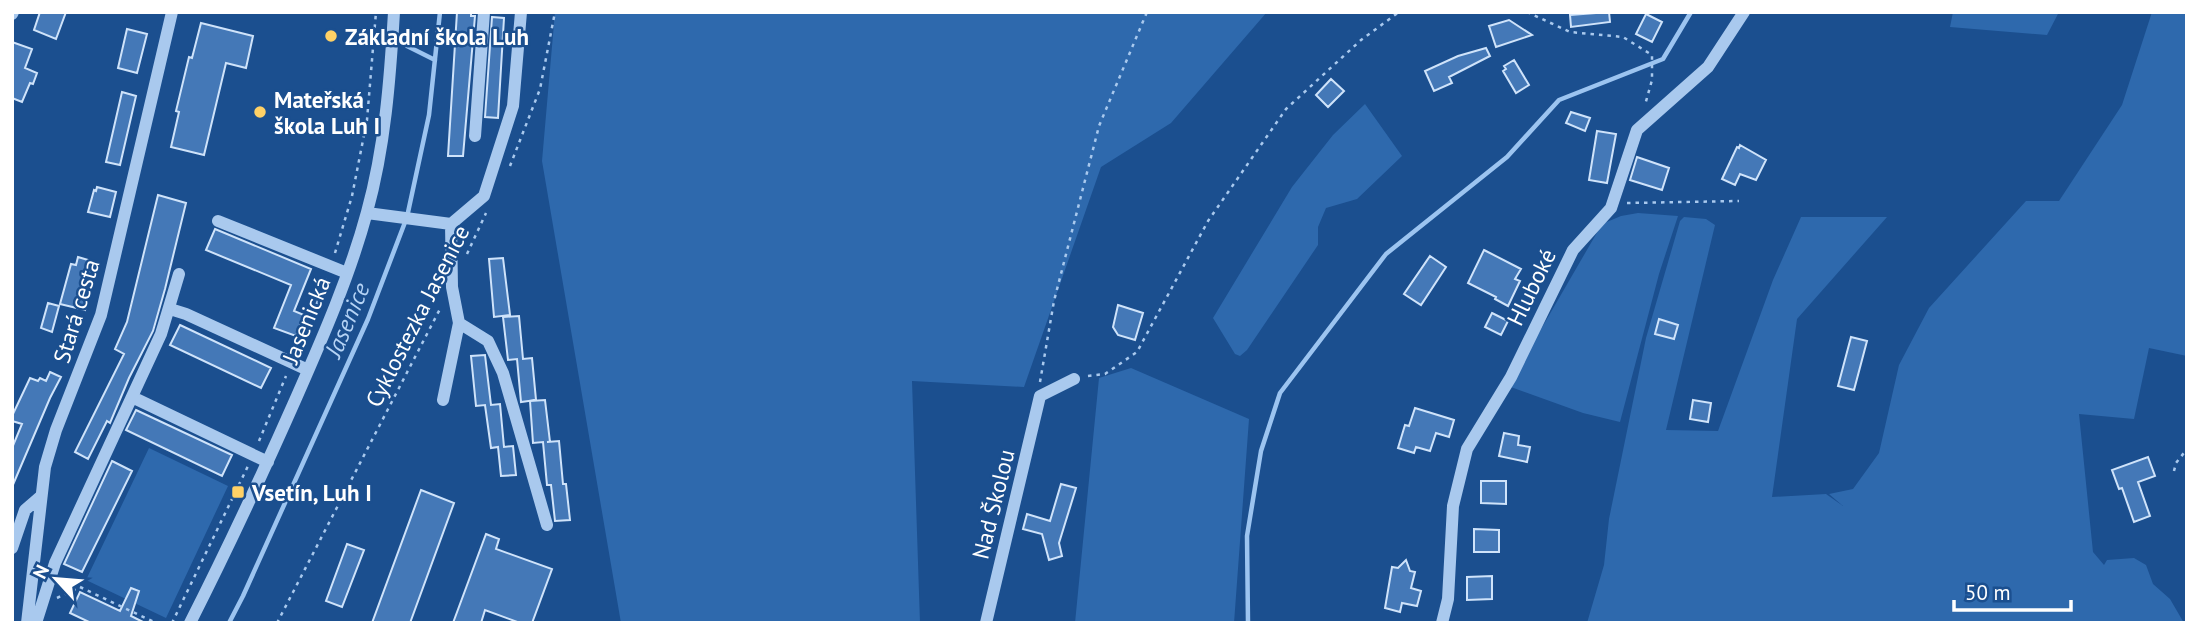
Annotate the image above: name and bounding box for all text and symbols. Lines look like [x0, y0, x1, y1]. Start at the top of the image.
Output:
place label: Základní škola Luh [345, 22, 529, 51]
marker: Základní škola Luh [323, 28, 339, 44]
place label: Mateřská škola Luh I [274, 85, 380, 140]
marker: Mateřská škola Luh I [252, 104, 268, 120]
street label: Cyklostezka Jasenice [359, 220, 475, 412]
street label: Hluboké [1500, 244, 1562, 330]
street label: Stará cesta [46, 256, 106, 366]
street label: Jasenická [275, 272, 336, 369]
water label: Jasenice [317, 278, 377, 364]
street label: Nad Školou [965, 446, 1021, 562]
place label: Vsetín, Luh I [251, 478, 372, 507]
marker: Vsetín, Luh I [230, 484, 246, 500]
north arrow [21, 544, 91, 614]
text: N [27, 561, 54, 582]
scale bar [1954, 568, 2071, 612]
text: 50 m [1965, 579, 2011, 606]

